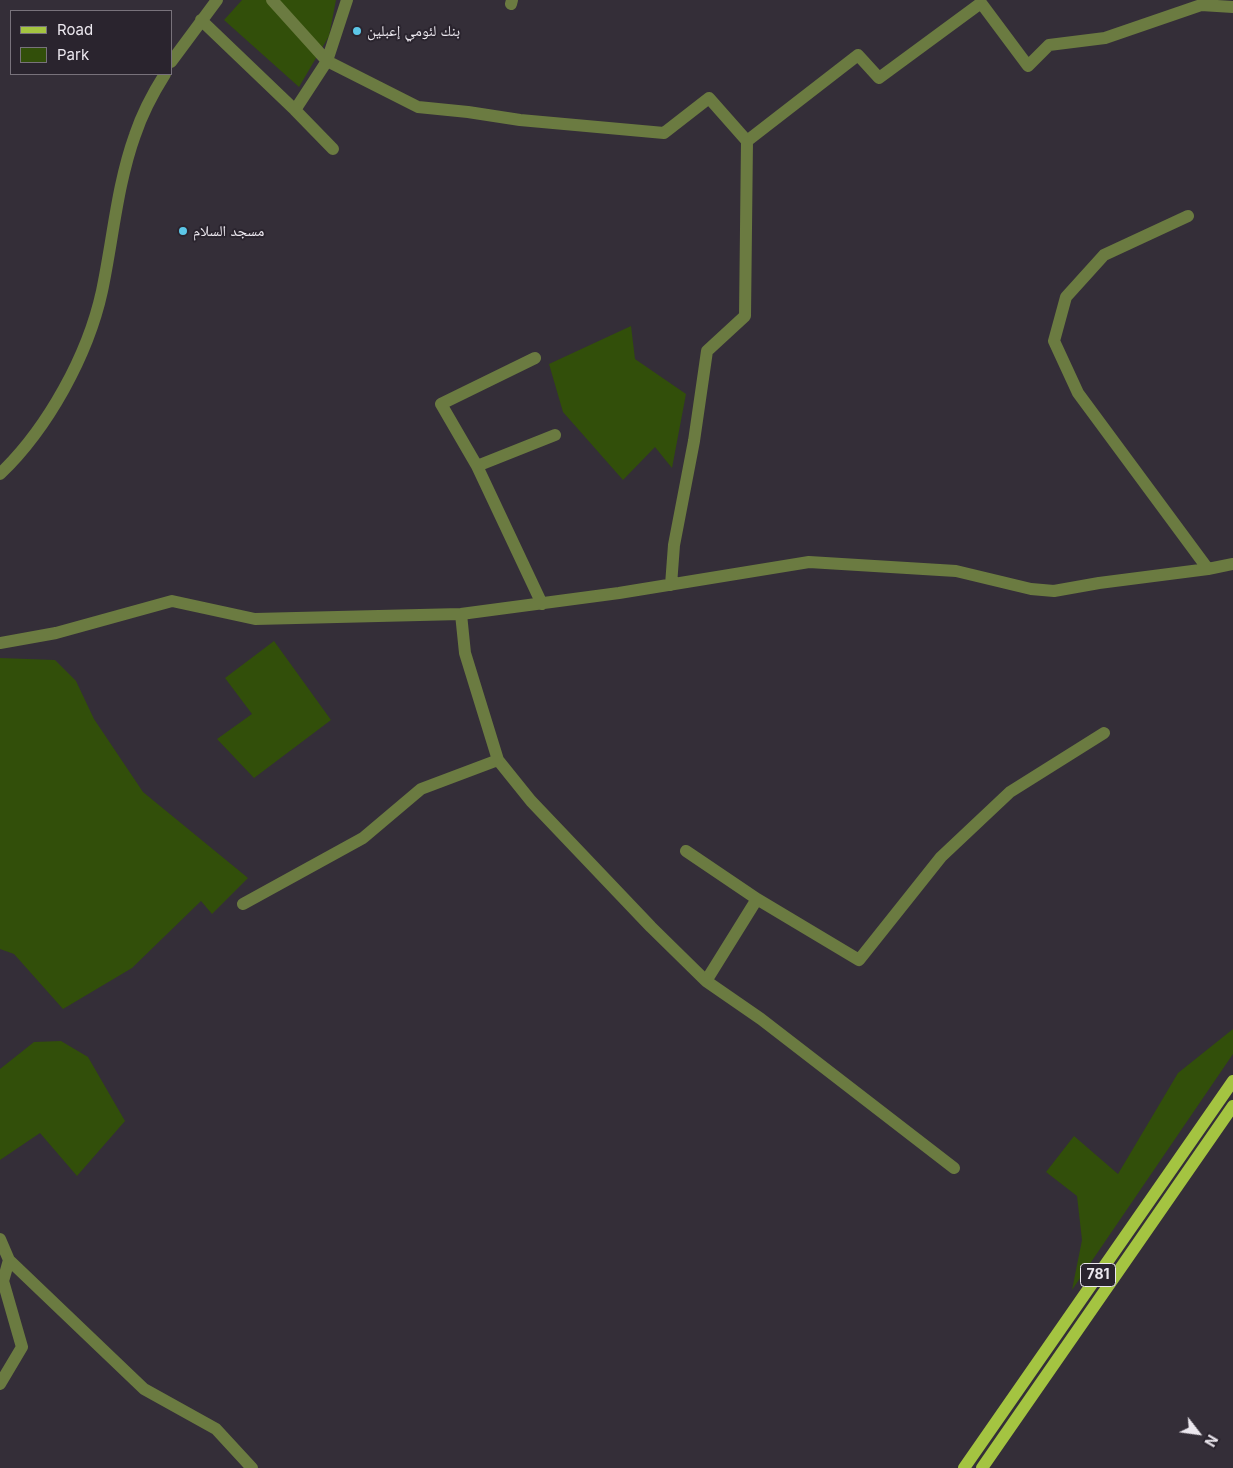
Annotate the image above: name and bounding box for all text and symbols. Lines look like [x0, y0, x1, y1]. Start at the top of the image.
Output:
legend [10, 10, 172, 75]
text: Road [57, 20, 93, 39]
place label: بنك لئومي إعبلين [367, 22, 460, 40]
marker: بنك لئومي إعبلين [351, 25, 363, 37]
text: Park [57, 45, 89, 64]
place label: مسجد السلام [193, 222, 264, 240]
marker: مسجد السلام [177, 225, 189, 237]
road number: 781 [1080, 1264, 1116, 1286]
north arrow [1173, 1408, 1223, 1458]
text: N [1201, 1432, 1221, 1450]

